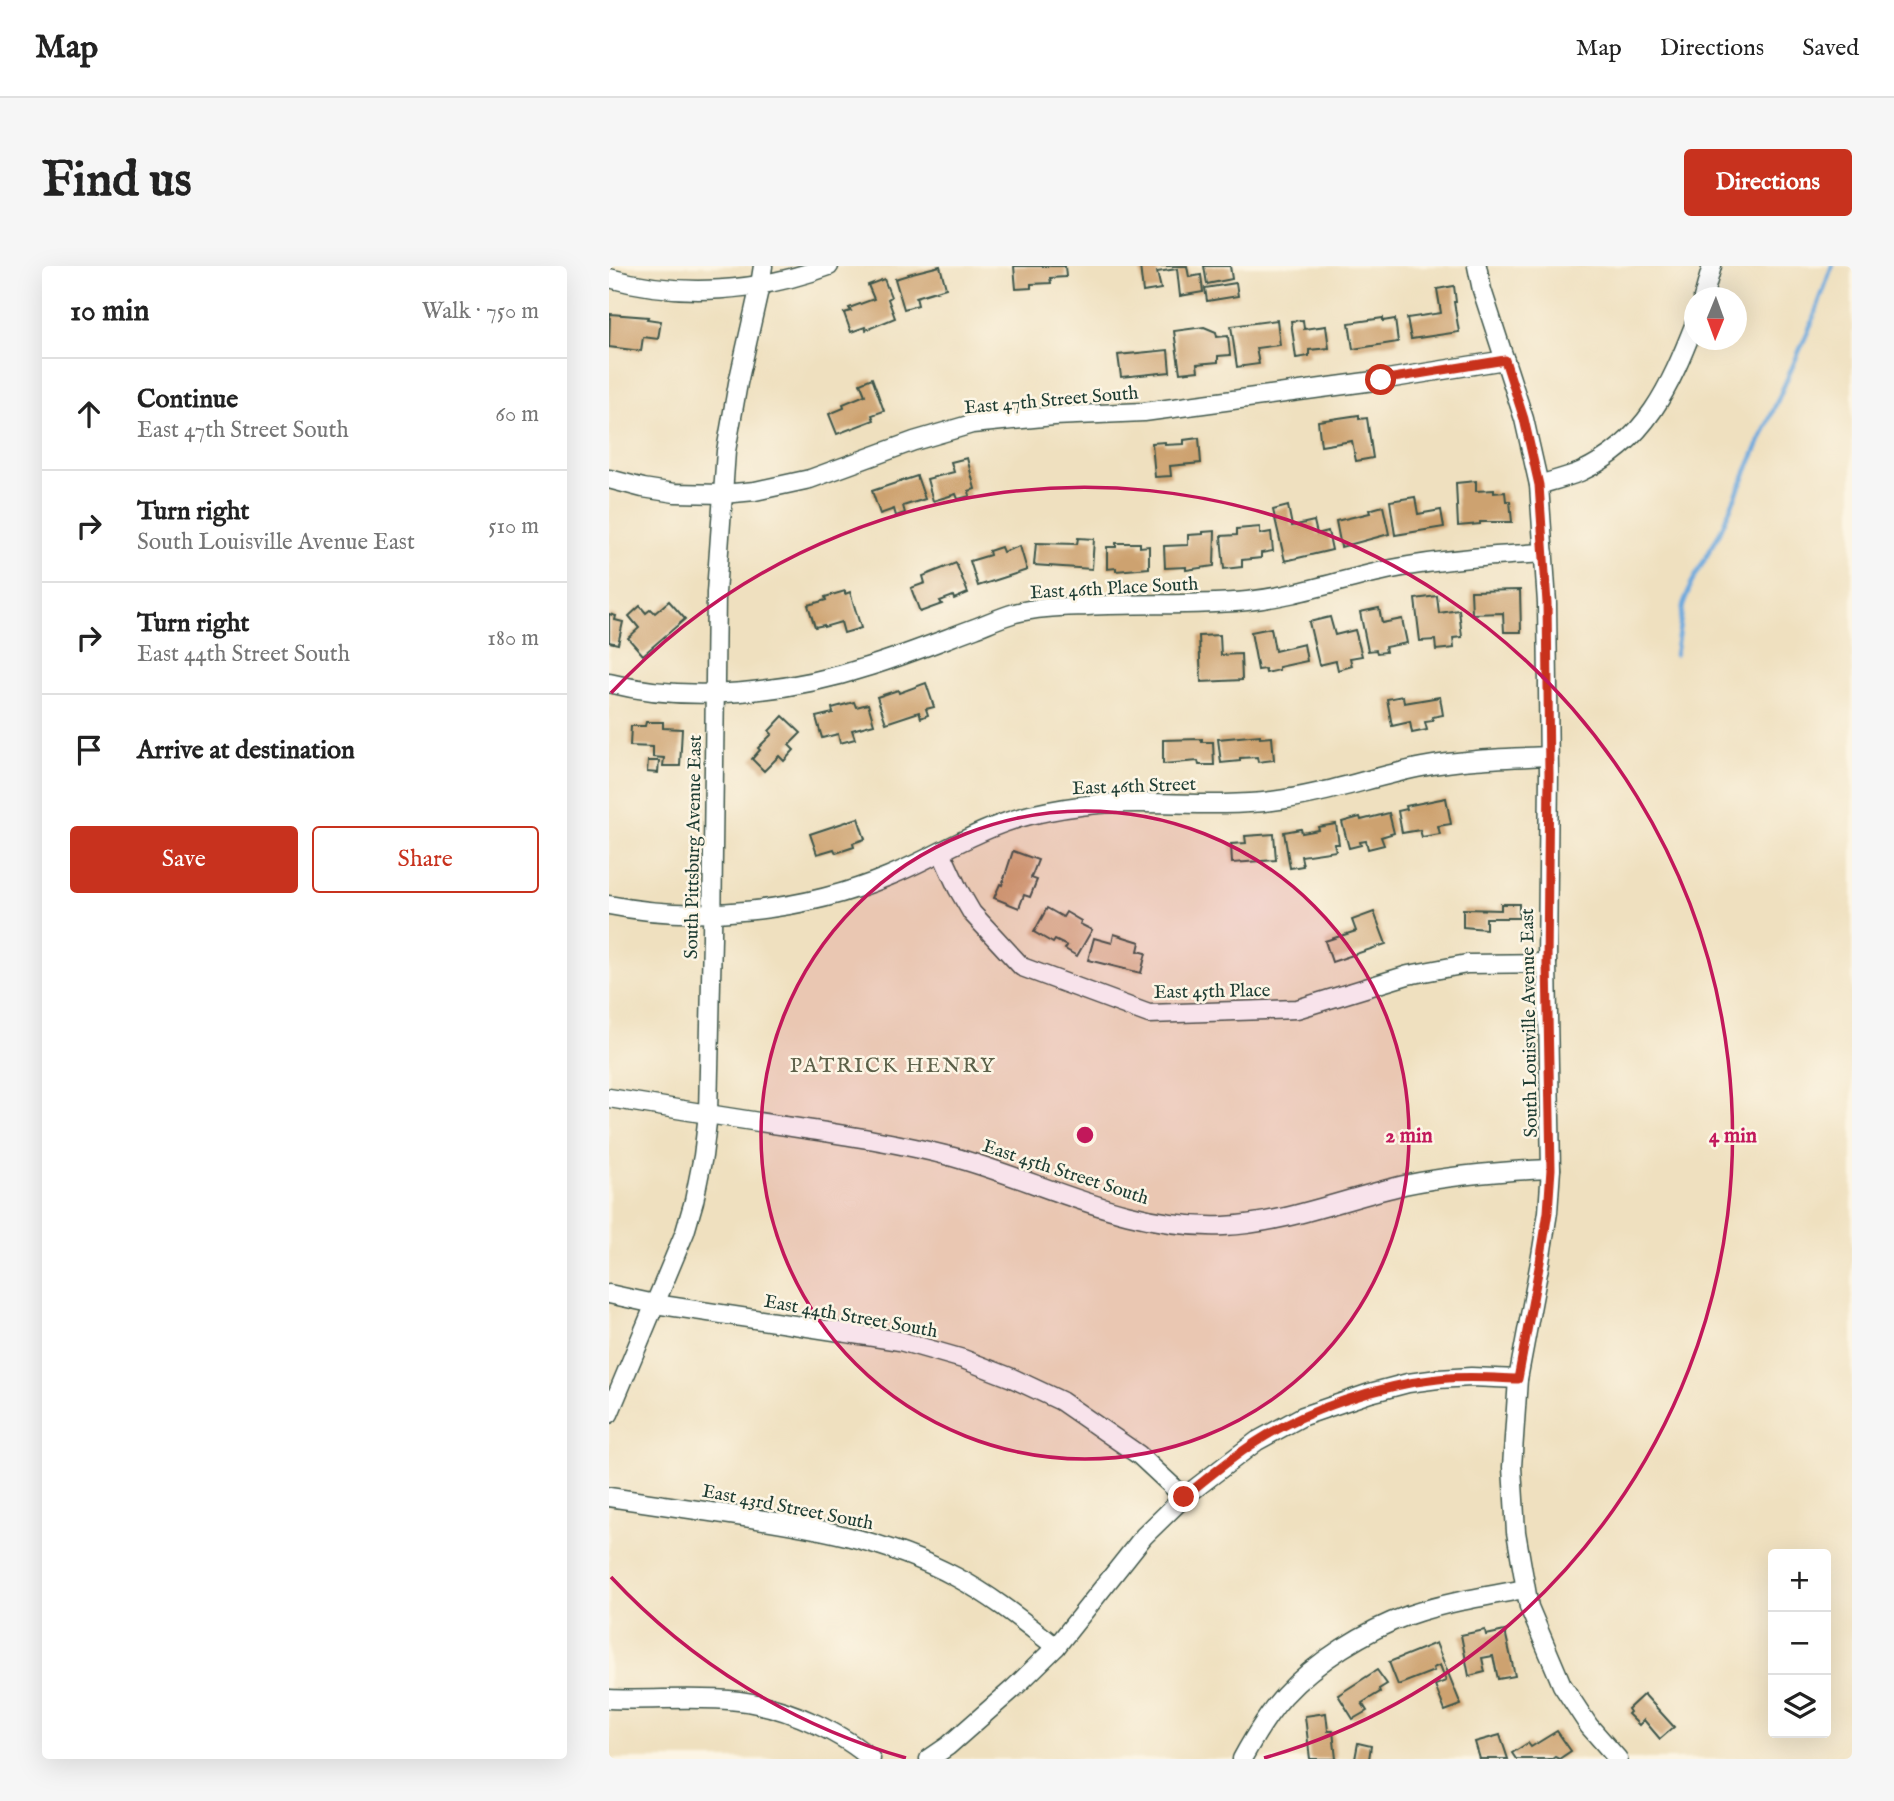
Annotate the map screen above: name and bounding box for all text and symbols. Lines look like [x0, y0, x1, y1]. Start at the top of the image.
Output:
text: Map [35, 27, 98, 69]
text: Map [1576, 33, 1622, 64]
text: Directions [1660, 33, 1764, 64]
text: Saved [1802, 33, 1859, 64]
button: Directions [1684, 149, 1852, 216]
text: Find us [42, 151, 192, 213]
north arrow [1684, 287, 1747, 350]
text: 10 min [70, 293, 150, 331]
text: Walk · 750 m [422, 297, 539, 326]
route start [1365, 364, 1396, 395]
street label: East 47th Street South [963, 381, 1139, 421]
text: Continue [137, 383, 238, 416]
icon: ahead [70, 395, 108, 433]
text: 60 m [495, 400, 539, 429]
text: East 47th Street South [137, 416, 349, 445]
text: Turn right [137, 495, 250, 528]
icon: right [70, 507, 108, 545]
text: 510 m [488, 512, 539, 541]
text: South Louisville Avenue East [137, 528, 415, 557]
street label: East 46th Place South [1029, 573, 1199, 605]
text: Turn right [137, 607, 250, 640]
icon: right [70, 619, 108, 657]
text: 180 m [487, 624, 539, 653]
text: East 44th Street South [137, 640, 350, 669]
icon: arrive [70, 731, 108, 769]
text: Arrive at destination [137, 734, 355, 767]
street label: South Pittsburg Avenue East [680, 734, 708, 959]
street label: East 46th Street [1072, 773, 1197, 801]
button: Save [70, 826, 298, 893]
button: Share [312, 826, 539, 893]
street label: South Louisville Avenue East [1516, 908, 1544, 1138]
street label: East 45th Place [1153, 979, 1271, 1005]
district label: PATRICK HENRY [790, 1053, 996, 1080]
centre of rings [1073, 1123, 1097, 1147]
text: 2 min [1385, 1123, 1433, 1150]
text: 4 min [1709, 1123, 1757, 1150]
street label: East 45th Street South [979, 1135, 1152, 1211]
street label: East 44th Street South [762, 1290, 939, 1344]
street label: East 43rd Street South [700, 1480, 875, 1536]
route end [1168, 1481, 1199, 1512]
map controls [1768, 1549, 1831, 1738]
button: + [1768, 1549, 1831, 1612]
button: − [1768, 1612, 1831, 1675]
button: layers [1768, 1675, 1831, 1738]

